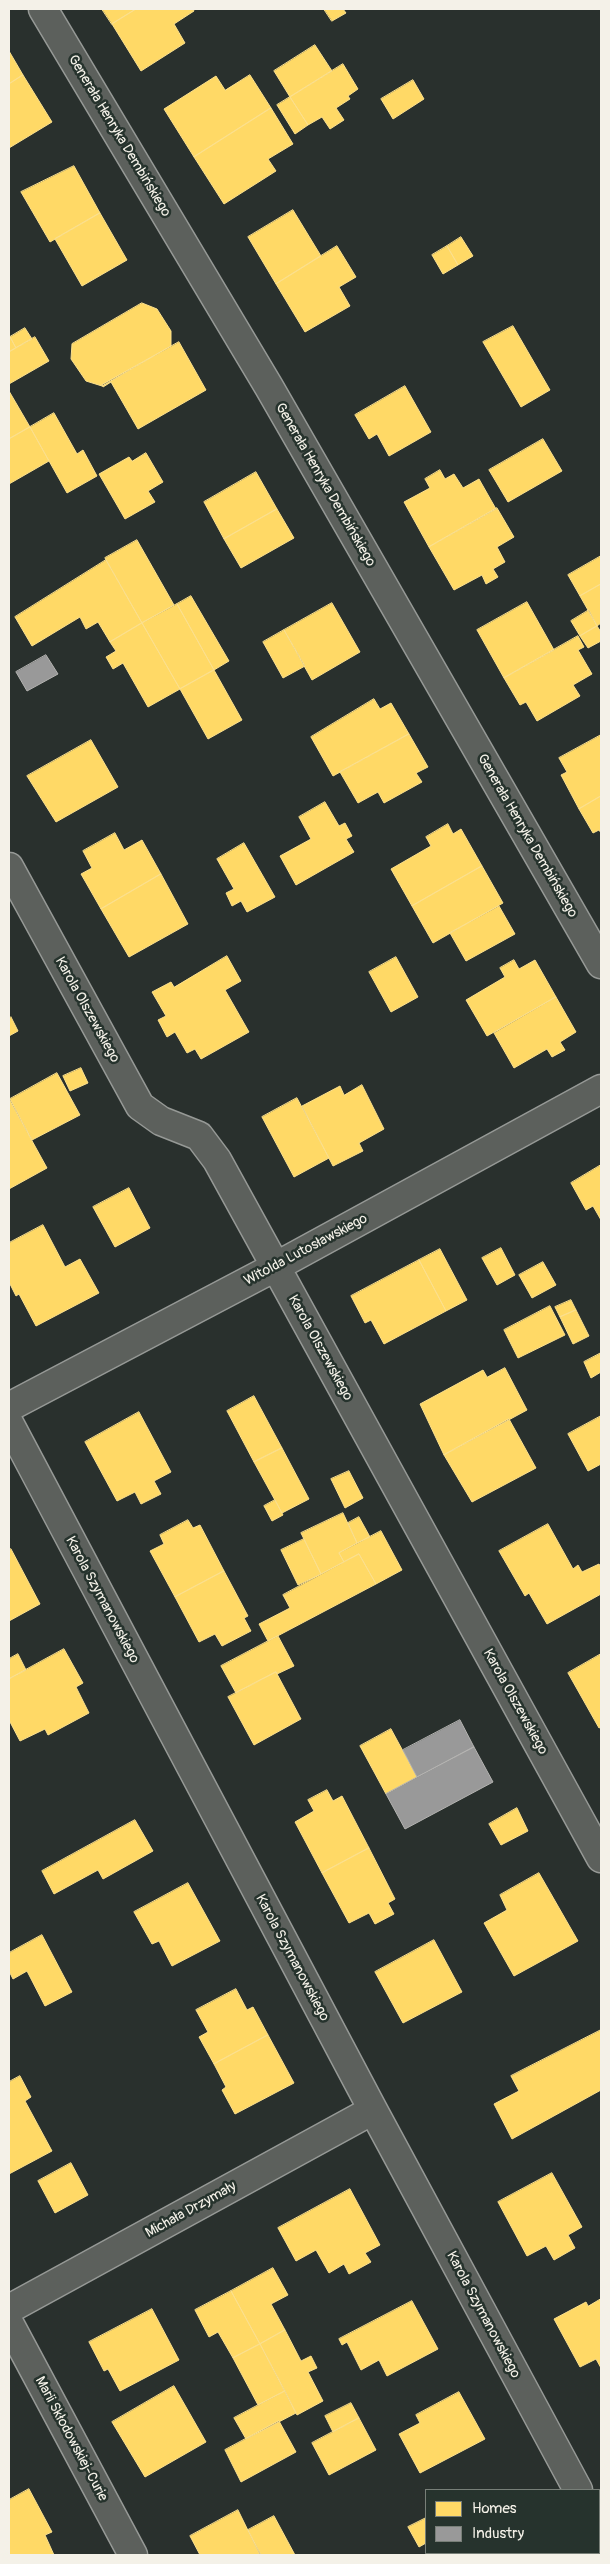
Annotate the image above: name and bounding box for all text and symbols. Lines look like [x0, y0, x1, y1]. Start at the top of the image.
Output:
street label: Generała Henryka Dembińskiego [64, 52, 174, 220]
street label: Generała Henryka Dembińskiego [271, 400, 379, 570]
street label: Generała Henryka Dembińskiego [473, 751, 581, 921]
street label: Karola Olszewskiego [51, 954, 123, 1066]
street label: Witolda Lutosławskiego [241, 1210, 371, 1290]
street label: Karola Olszewskiego [284, 1292, 356, 1404]
street label: Karola Szymanowskiego [61, 1534, 143, 1666]
street label: Karola Olszewskiego [479, 1646, 551, 1758]
street label: Karola Szymanowskiego [251, 1892, 333, 2024]
street label: Michała Drzymały [143, 2178, 239, 2242]
street label: Karola Szymanowskiego [442, 2249, 524, 2381]
street label: Marii Skłodowskiej-Curie [31, 2374, 111, 2504]
legend [425, 2489, 600, 2554]
text: Homes [472, 2499, 517, 2518]
text: Industry [472, 2524, 524, 2543]

